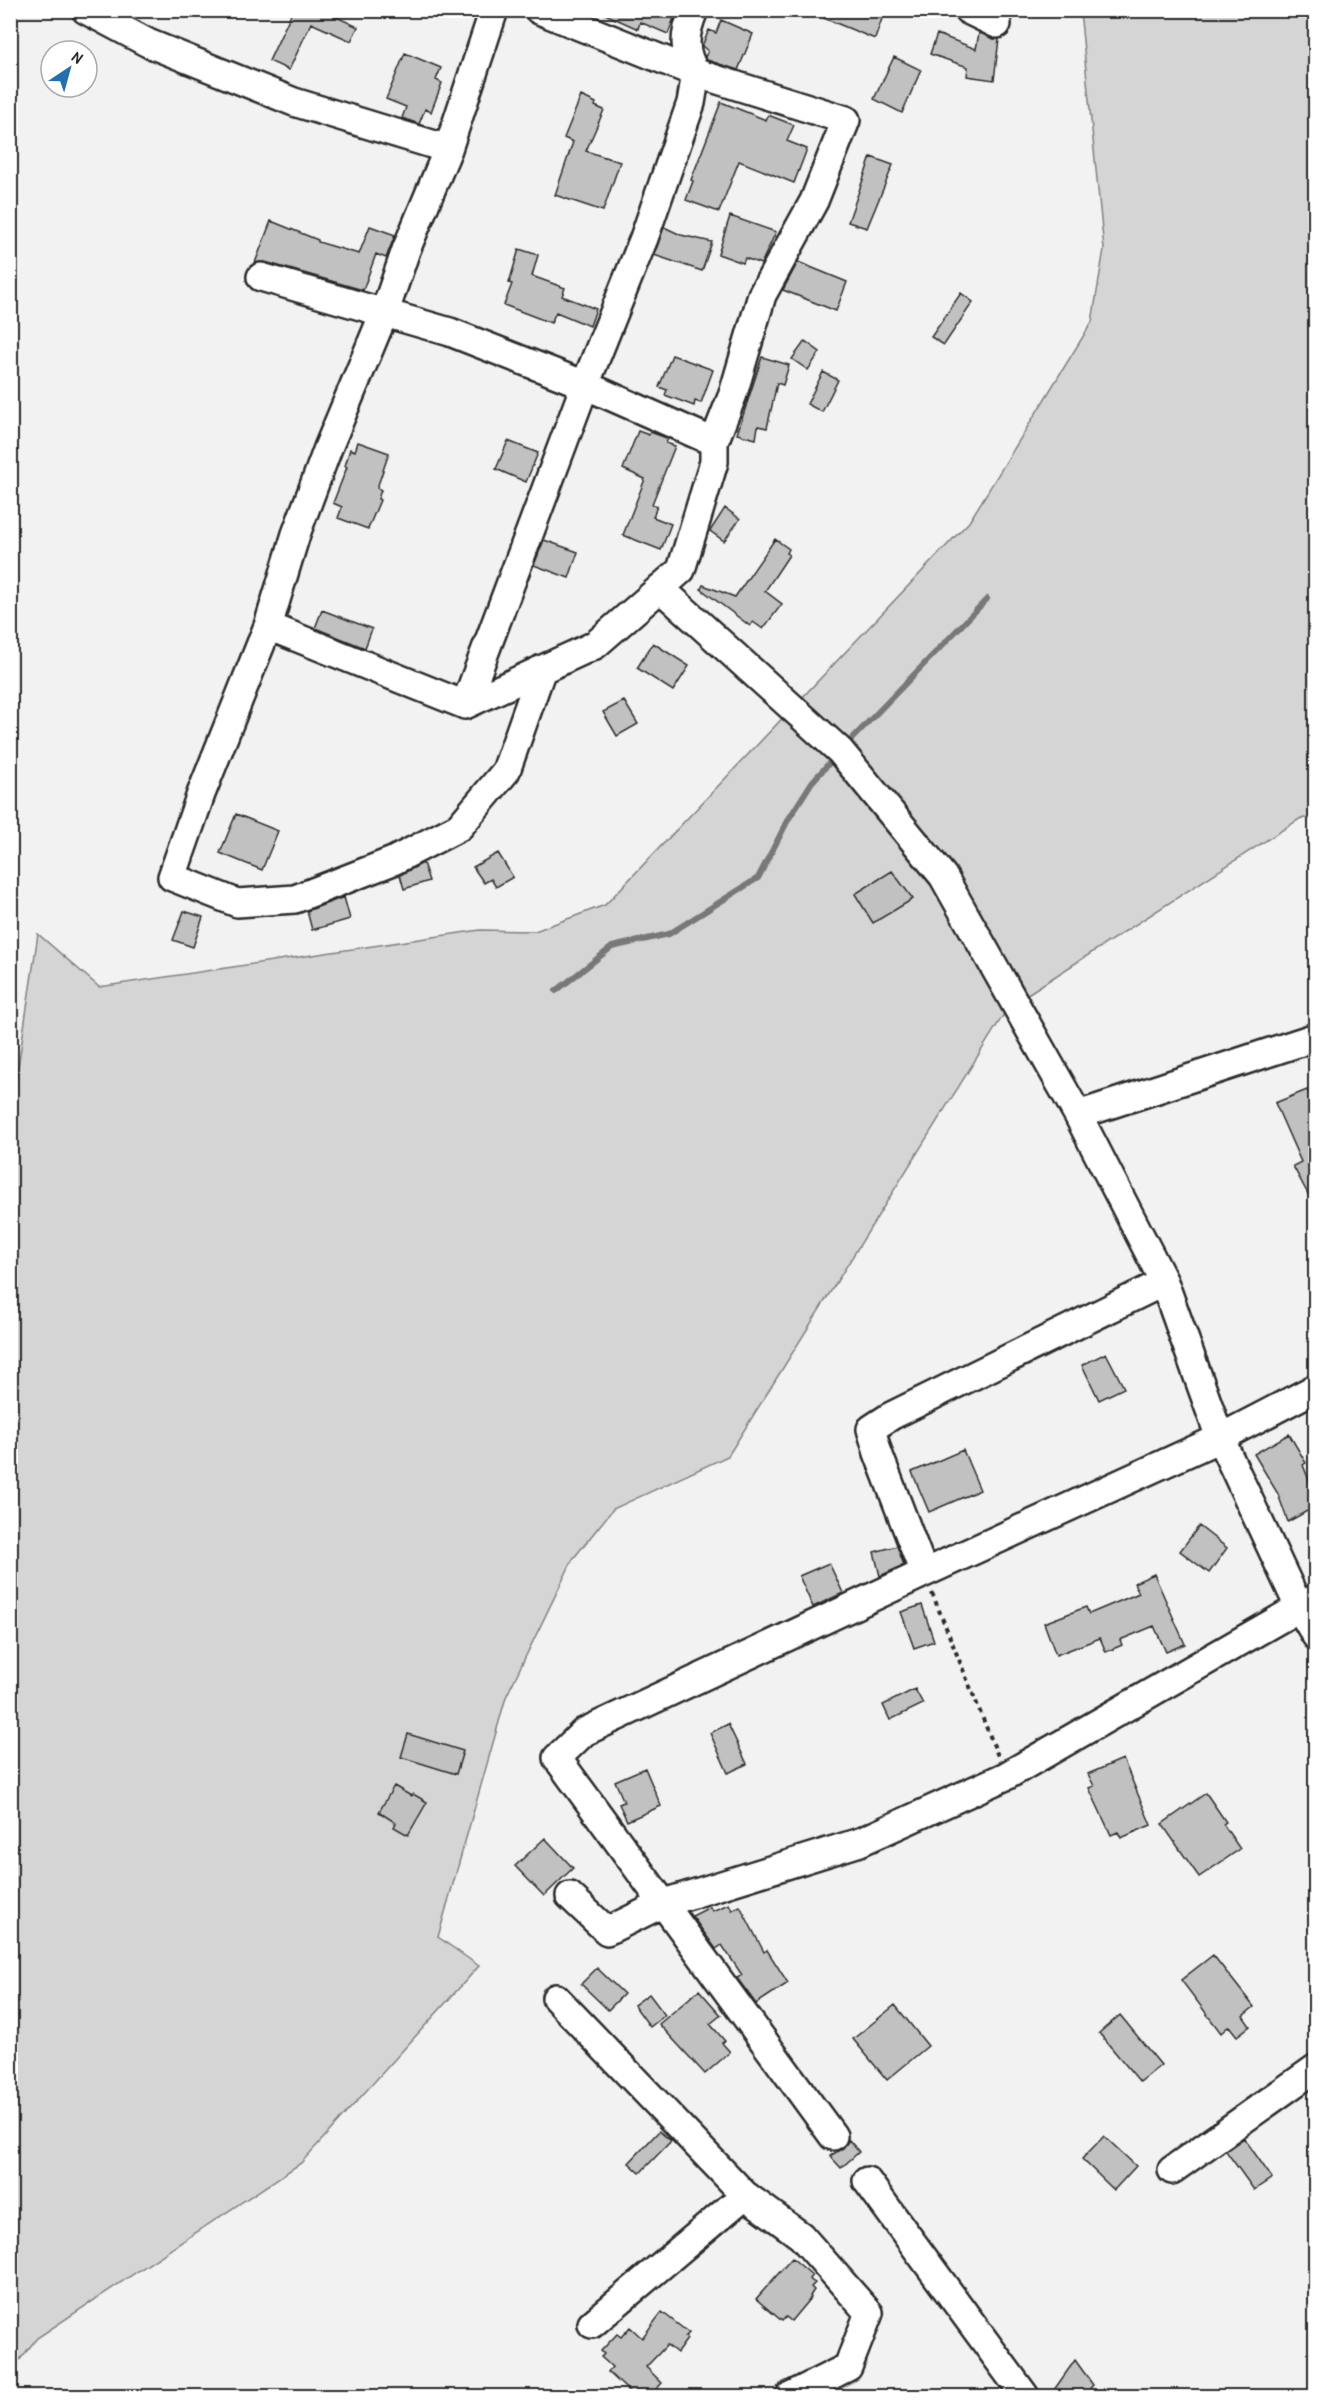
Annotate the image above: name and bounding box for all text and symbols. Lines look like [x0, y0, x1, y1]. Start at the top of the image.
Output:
north arrow [39, 39, 99, 99]
text: N [68, 45, 88, 69]

